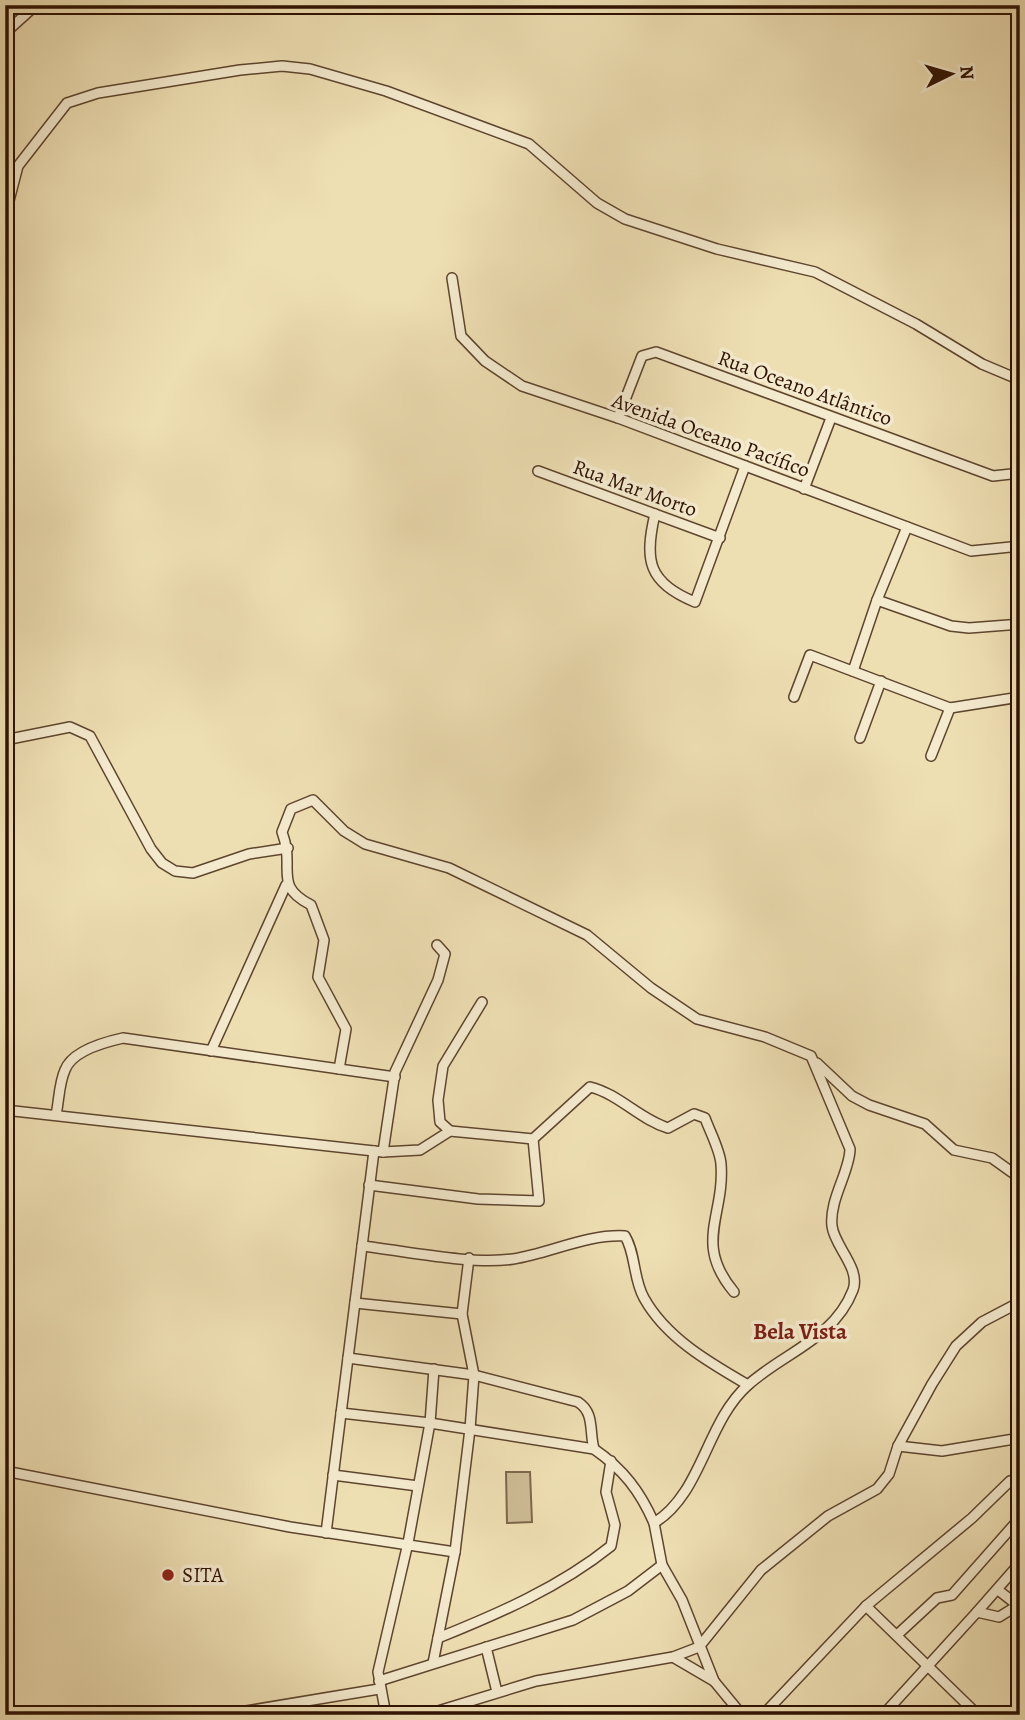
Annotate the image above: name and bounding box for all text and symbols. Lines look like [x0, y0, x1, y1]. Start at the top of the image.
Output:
north arrow [916, 38, 986, 108]
text: N [953, 65, 981, 81]
street label: Rua Oceano Atlântico [714, 343, 896, 433]
street label: Avenida Oceano Pacífico [607, 386, 814, 484]
street label: Rua Mar Morto [569, 453, 701, 523]
district label: Bela Vista [753, 1316, 847, 1347]
place label: SITA [182, 1561, 224, 1589]
marker: SITA [160, 1567, 176, 1583]

